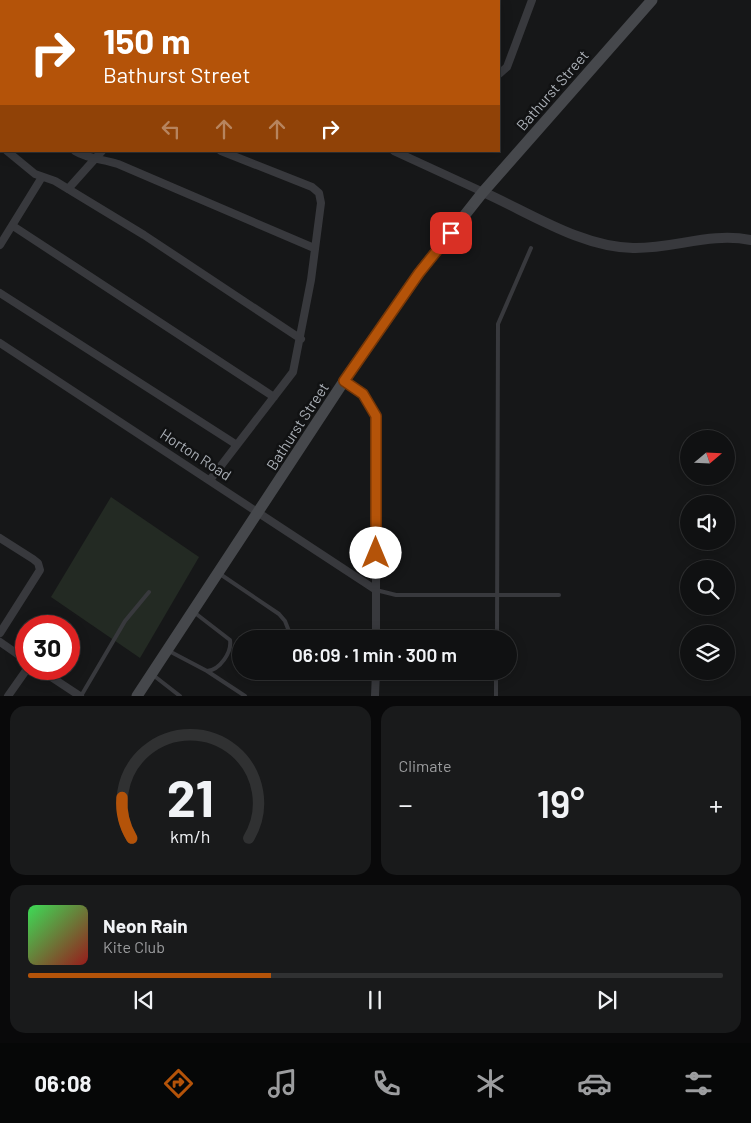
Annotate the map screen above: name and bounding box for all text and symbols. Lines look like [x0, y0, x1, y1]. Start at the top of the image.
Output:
text: 150 m [103, 19, 190, 61]
icon: right [20, 20, 85, 85]
street label: Bathurst Street [512, 46, 592, 134]
text: Bathurst Street [103, 61, 250, 87]
icon: left [157, 115, 185, 143]
icon: ahead [210, 115, 238, 143]
icon: ahead [263, 115, 291, 143]
icon: right [316, 115, 344, 143]
pin [430, 212, 472, 254]
icon: arrive [437, 219, 465, 247]
street label: Bathurst Street [262, 379, 332, 473]
street label: Horton Road [157, 424, 235, 484]
north arrow [680, 430, 735, 485]
map controls [680, 430, 735, 680]
button: sound [680, 495, 735, 550]
position arrow [349, 526, 401, 578]
button: search [680, 560, 735, 615]
speed limit sign: 30 [15, 615, 80, 680]
button: layers [680, 625, 735, 680]
text: 06:09 · 1 min · 300 m [292, 643, 457, 666]
text: Climate [399, 756, 451, 775]
text: 21 [167, 765, 214, 827]
text: 19° [537, 780, 585, 826]
text: − [399, 787, 413, 821]
text: + [709, 787, 723, 821]
text: km/h [170, 825, 210, 847]
text: Neon Rain [103, 914, 188, 937]
text: Kite Club [103, 937, 165, 956]
icon: previous [130, 986, 158, 1014]
icon: pause [361, 986, 389, 1014]
icon: next [593, 986, 621, 1014]
icon: directions [161, 1066, 196, 1101]
icon: music [265, 1066, 300, 1101]
icon: phone [369, 1066, 404, 1101]
icon: climate [473, 1066, 508, 1101]
icon: car [577, 1066, 612, 1101]
icon: filters [681, 1066, 716, 1101]
text: 06:08 [35, 1070, 91, 1096]

